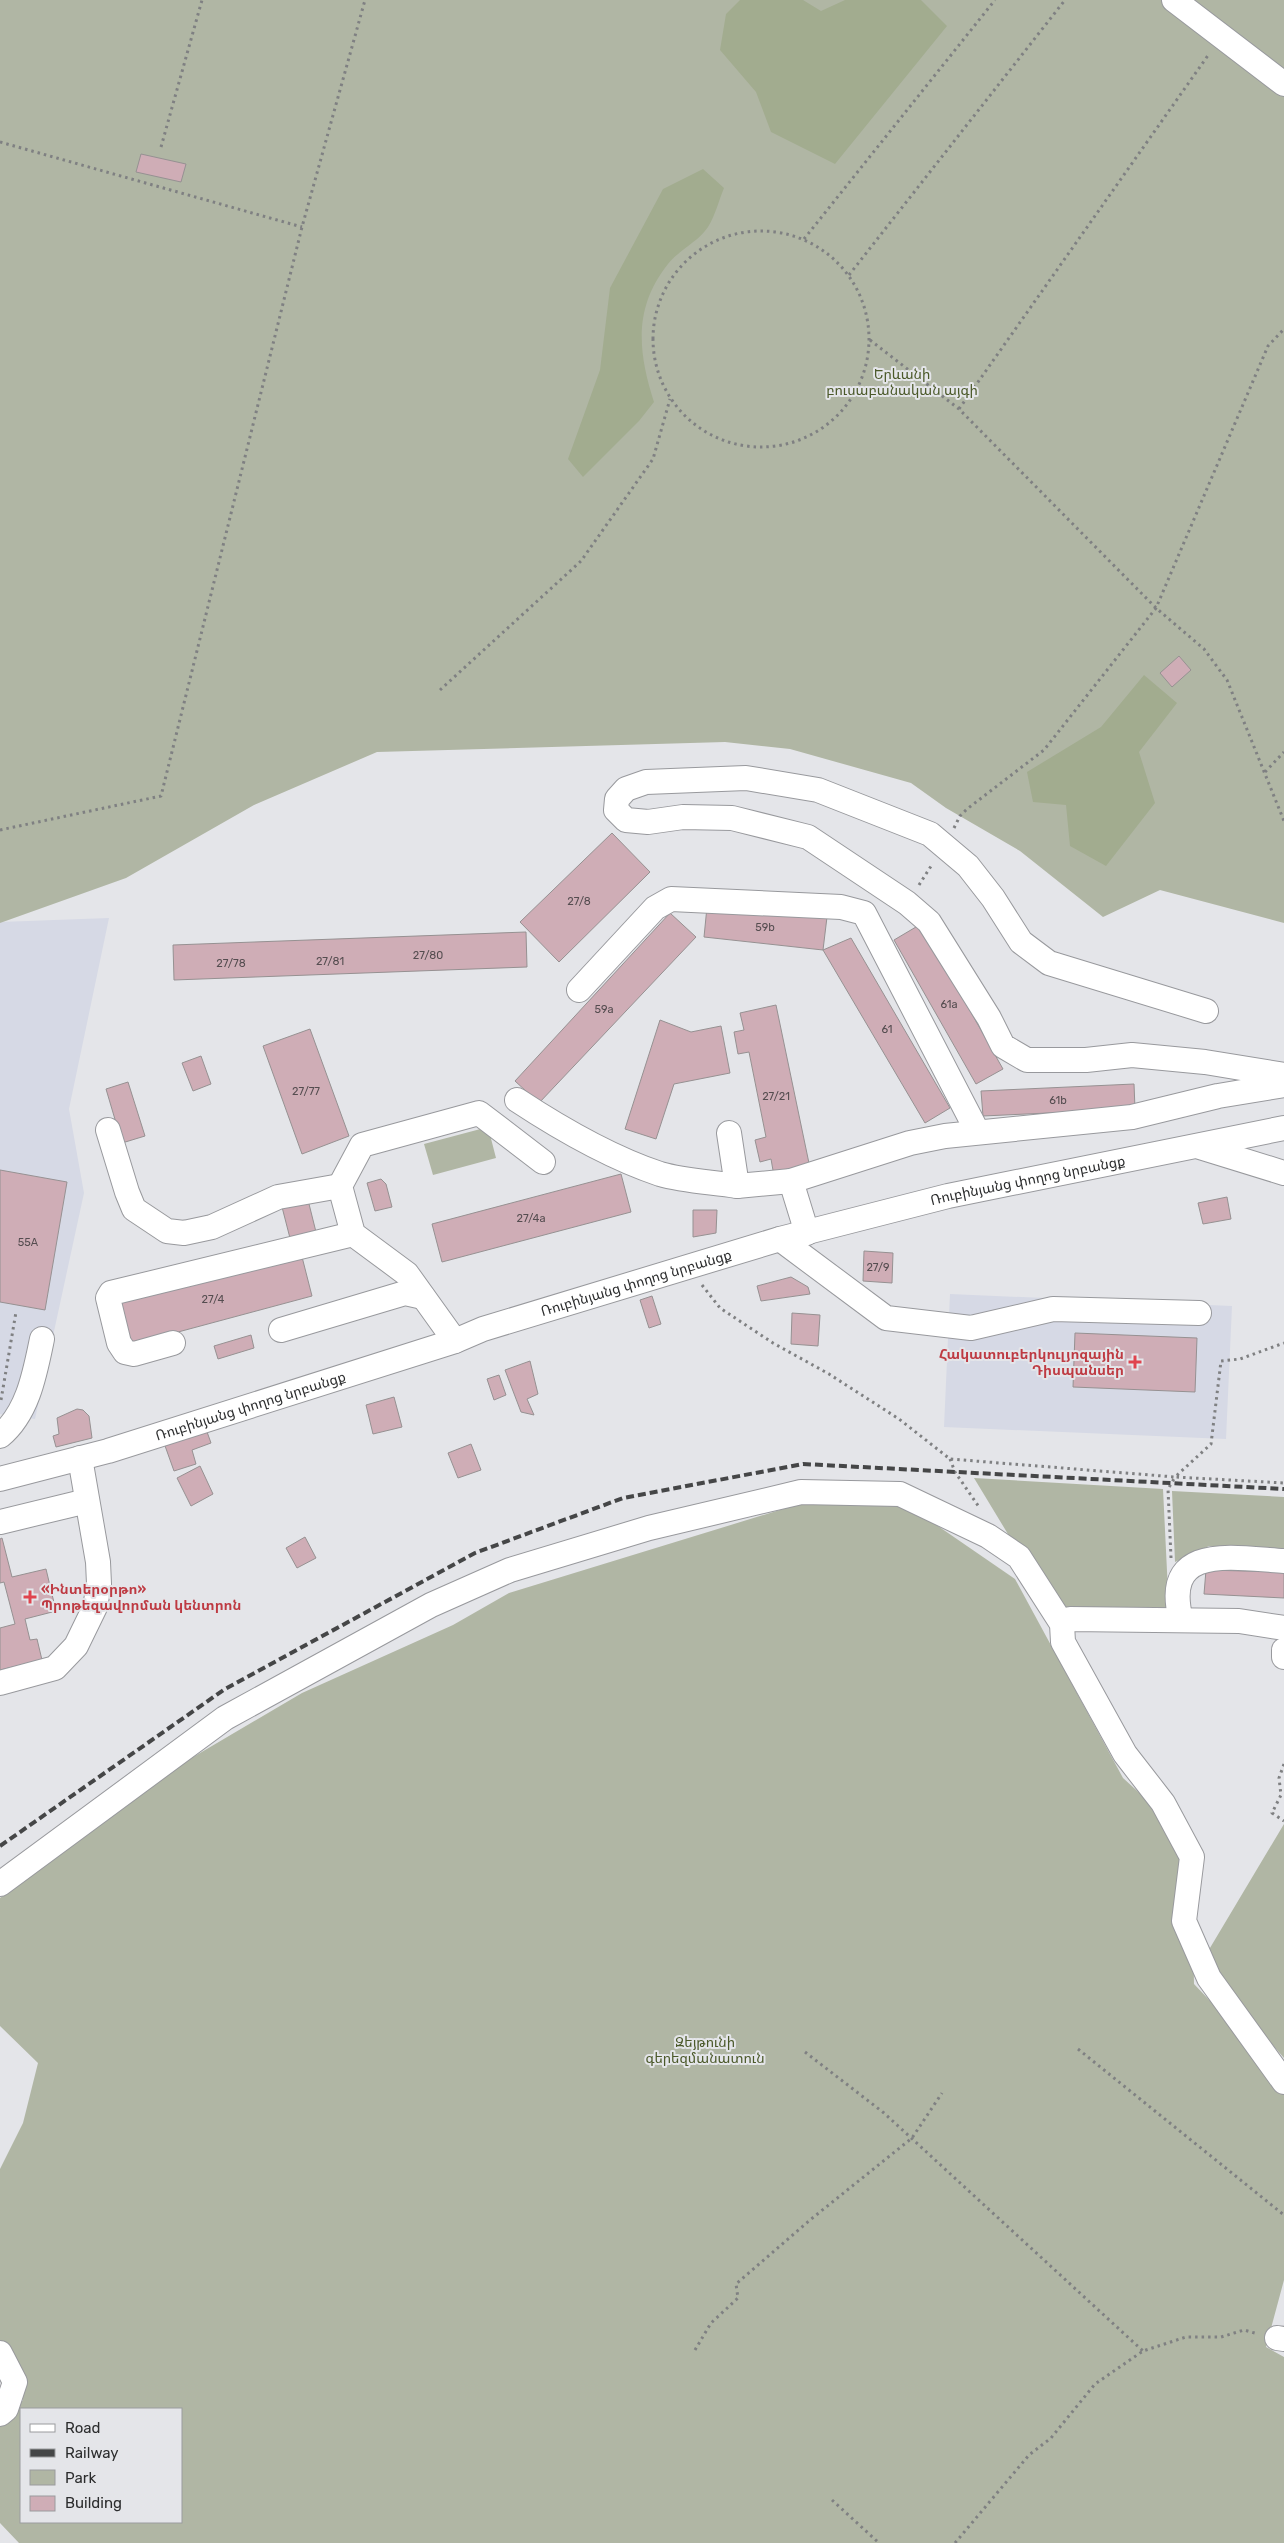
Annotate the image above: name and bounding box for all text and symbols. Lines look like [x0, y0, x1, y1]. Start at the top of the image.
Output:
park label: Երևանի բուսաբանական այգի [826, 366, 978, 399]
house number: 27/8 [567, 895, 591, 908]
house number: 59b [755, 921, 775, 934]
house number: 27/80 [413, 949, 443, 962]
house number: 27/81 [316, 955, 344, 968]
house number: 27/78 [216, 957, 246, 970]
house number: 61a [940, 998, 958, 1011]
house number: 59a [594, 1003, 614, 1016]
house number: 61 [881, 1023, 893, 1036]
house number: 27/77 [292, 1085, 320, 1098]
house number: 27/21 [762, 1090, 790, 1103]
house number: 61b [1049, 1094, 1067, 1107]
street label: Ռուբինյանց փողոց նրբանցք [928, 1152, 1127, 1209]
house number: 27/4a [517, 1212, 545, 1225]
house number: 55A [18, 1236, 39, 1249]
street label: Ռուբինյանց փողոց նրբանցք [539, 1246, 734, 1320]
house number: 27/9 [866, 1261, 890, 1274]
house number: 27/4 [202, 1293, 225, 1306]
place label: Հակատուբերկուլյոզային Դիսպանսեր [939, 1346, 1124, 1379]
marker: Հակատուբերկուլյոզային Դիսպանսեր [1128, 1355, 1142, 1369]
street label: Ռուբինյանց փողոց նրբանցք [153, 1368, 348, 1444]
place label: «Ինտերօրթո» Պրոթեզավորման կենտրոն [41, 1581, 242, 1614]
marker: «Ինտերօրթո» Պրոթեզավորման կենտրոն [23, 1590, 37, 1604]
park label: Զեյթունի գերեզմանատուն [645, 2034, 765, 2067]
legend [20, 2408, 182, 2523]
text: Road [65, 2419, 101, 2437]
text: Railway [65, 2444, 119, 2462]
text: Park [65, 2469, 96, 2487]
text: Building [65, 2494, 122, 2512]

